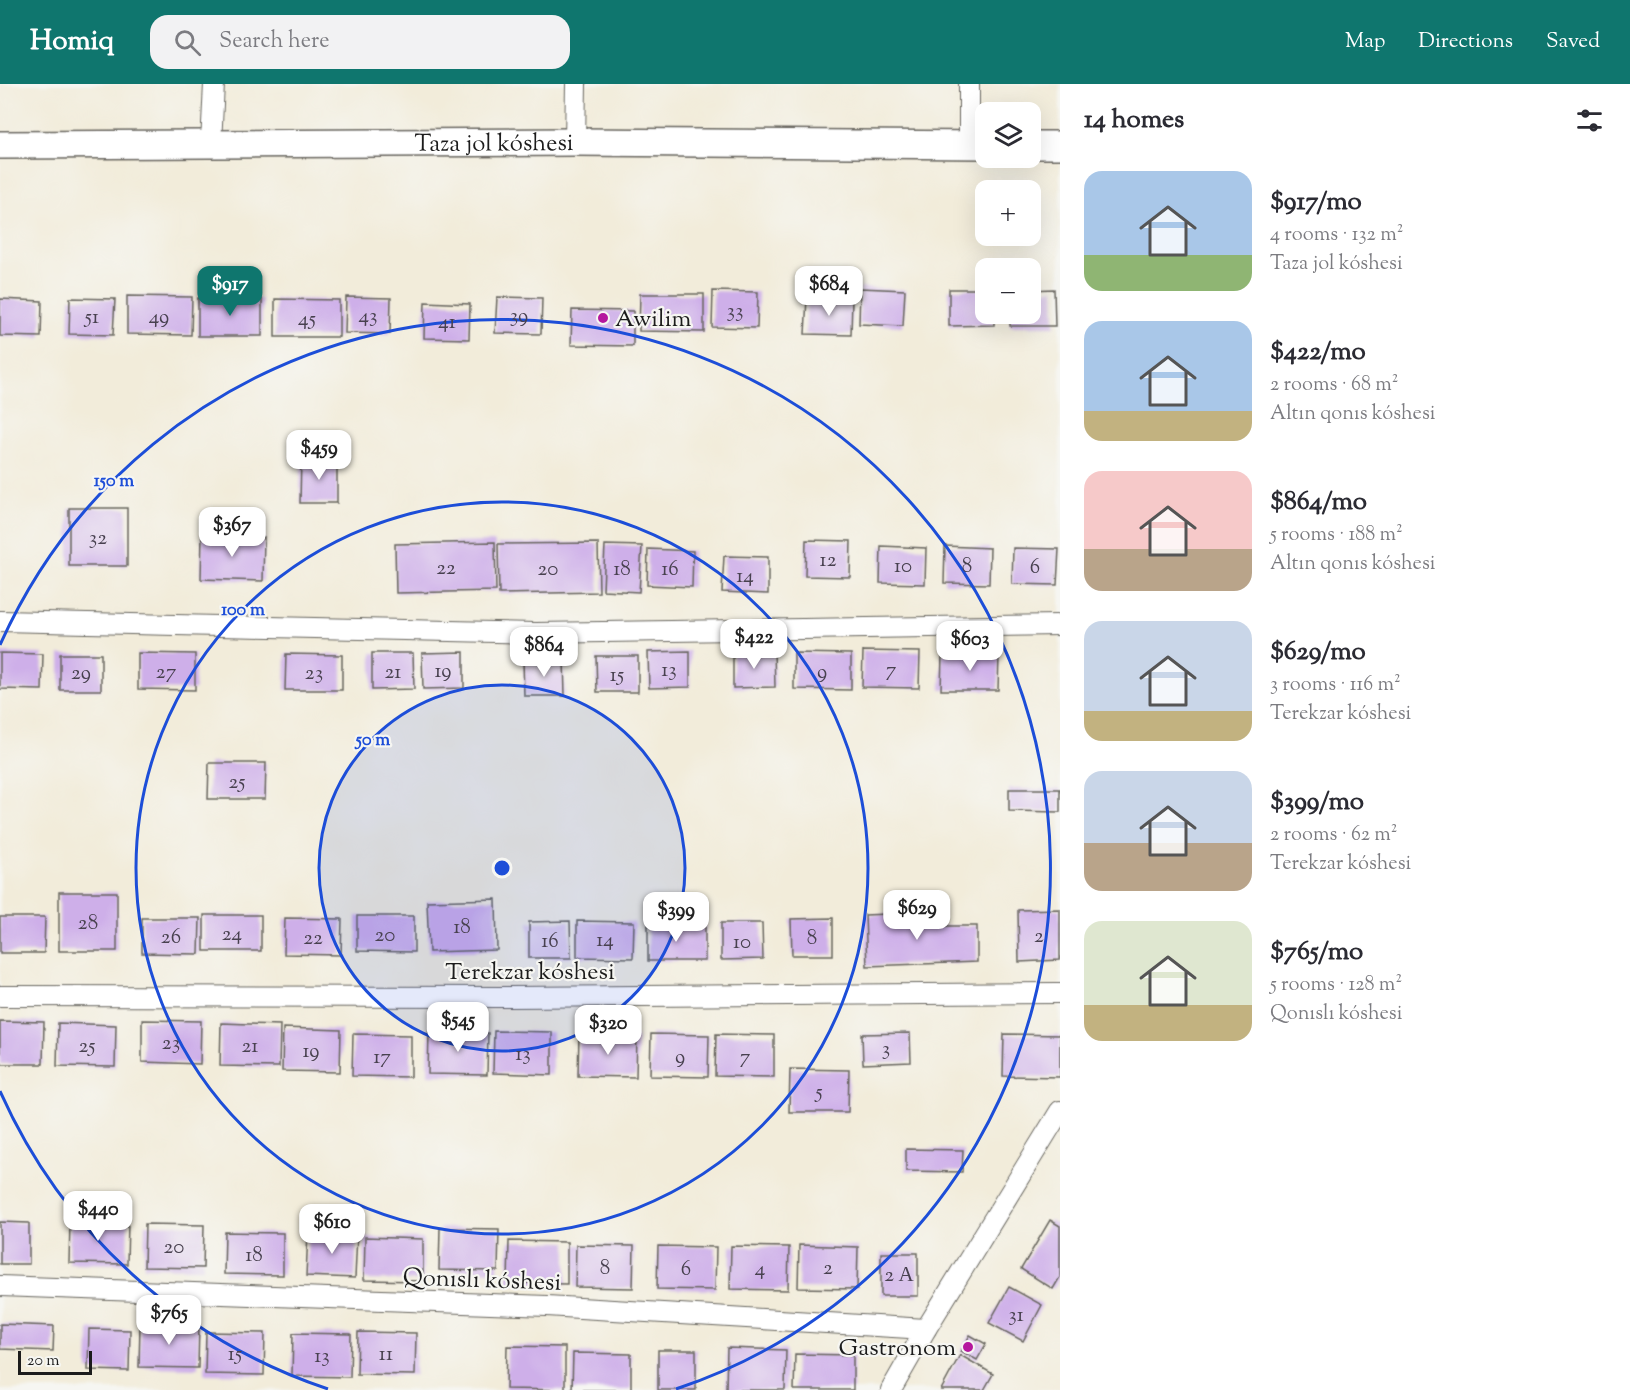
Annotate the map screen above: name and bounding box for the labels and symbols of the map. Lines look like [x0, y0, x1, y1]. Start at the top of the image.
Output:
street label: Taza jol kóshesi [414, 127, 574, 162]
pin: $917 [194, 266, 266, 317]
pin: $684 [793, 266, 865, 317]
house number: 33 [727, 297, 743, 327]
house number: 43 [358, 302, 378, 332]
house number: 39 [510, 302, 528, 332]
house number: 51 [84, 303, 99, 333]
house number: 49 [149, 303, 169, 333]
place label: Awilim [615, 303, 691, 337]
house number: 45 [298, 305, 316, 335]
house number: 41 [438, 308, 456, 338]
marker: Awilim [596, 311, 610, 325]
pin: $459 [283, 430, 355, 481]
text: 150 m [94, 469, 134, 495]
pin: $367 [196, 507, 268, 558]
house number: 32 [89, 524, 107, 554]
house number: 12 [820, 546, 837, 576]
house number: 10 [894, 552, 912, 582]
house number: 8 [962, 552, 972, 582]
house number: 6 [1030, 553, 1040, 583]
house number: 22 [436, 554, 456, 584]
house number: 20 [538, 555, 558, 585]
house number: 18 [613, 555, 631, 585]
house number: 16 [661, 555, 679, 585]
house number: 14 [736, 562, 754, 592]
text: 100 m [221, 598, 265, 624]
pin: $422 [718, 619, 790, 670]
pin: $603 [934, 621, 1006, 672]
pin: $864 [508, 627, 580, 678]
house number: 13 [661, 656, 677, 686]
house number: 7 [886, 656, 897, 686]
house number: 19 [434, 657, 452, 687]
house number: 27 [156, 658, 177, 688]
house number: 21 [385, 658, 401, 688]
house number: 9 [817, 658, 827, 688]
house number: 29 [71, 659, 91, 689]
house number: 23 [305, 659, 323, 689]
house number: 15 [610, 661, 624, 691]
text: 50 m [354, 728, 390, 754]
house number: 25 [228, 768, 246, 798]
centre of rings [492, 858, 512, 878]
pin: $629 [881, 890, 953, 941]
pin: $399 [640, 892, 712, 943]
house number: 28 [78, 909, 98, 939]
house number: 18 [453, 913, 471, 943]
house number: 24 [222, 920, 242, 950]
house number: 20 [375, 921, 395, 951]
house number: 2 [1034, 922, 1044, 952]
house number: 26 [161, 923, 181, 953]
house number: 22 [303, 924, 323, 954]
house number: 8 [807, 924, 817, 954]
house number: 14 [596, 926, 614, 956]
house number: 16 [541, 927, 559, 957]
house number: 10 [733, 928, 751, 958]
street label: Terekzar kóshesi [445, 956, 615, 990]
pin: $545 [422, 1002, 494, 1053]
pin: $320 [572, 1005, 644, 1056]
house number: 23 [162, 1029, 180, 1059]
house number: 25 [78, 1032, 96, 1062]
house number: 21 [242, 1032, 258, 1062]
house number: 3 [882, 1035, 890, 1065]
house number: 19 [302, 1037, 320, 1067]
house number: 13 [515, 1040, 531, 1070]
house number: 17 [373, 1043, 391, 1073]
house number: 9 [675, 1043, 685, 1073]
house number: 7 [740, 1043, 751, 1073]
house number: 5 [814, 1078, 823, 1108]
pin: $440 [62, 1191, 134, 1242]
pin: $610 [296, 1204, 368, 1255]
house number: 20 [164, 1233, 184, 1263]
house number: 18 [245, 1241, 263, 1271]
house number: 8 [600, 1254, 610, 1284]
house number: 2 [823, 1254, 833, 1284]
house number: 6 [681, 1255, 691, 1285]
house number: 4 [755, 1255, 765, 1285]
street label: Qonıslı kóshesi [402, 1261, 562, 1301]
house number: 2 А [884, 1261, 915, 1291]
pin: $765 [133, 1295, 205, 1346]
house number: 31 [1008, 1301, 1024, 1331]
place label: Gastronom [839, 1332, 956, 1366]
house number: 15 [228, 1340, 242, 1370]
house number: 11 [379, 1340, 393, 1370]
marker: Gastronom [961, 1340, 975, 1354]
house number: 13 [314, 1342, 330, 1372]
scale bar [18, 1348, 92, 1376]

